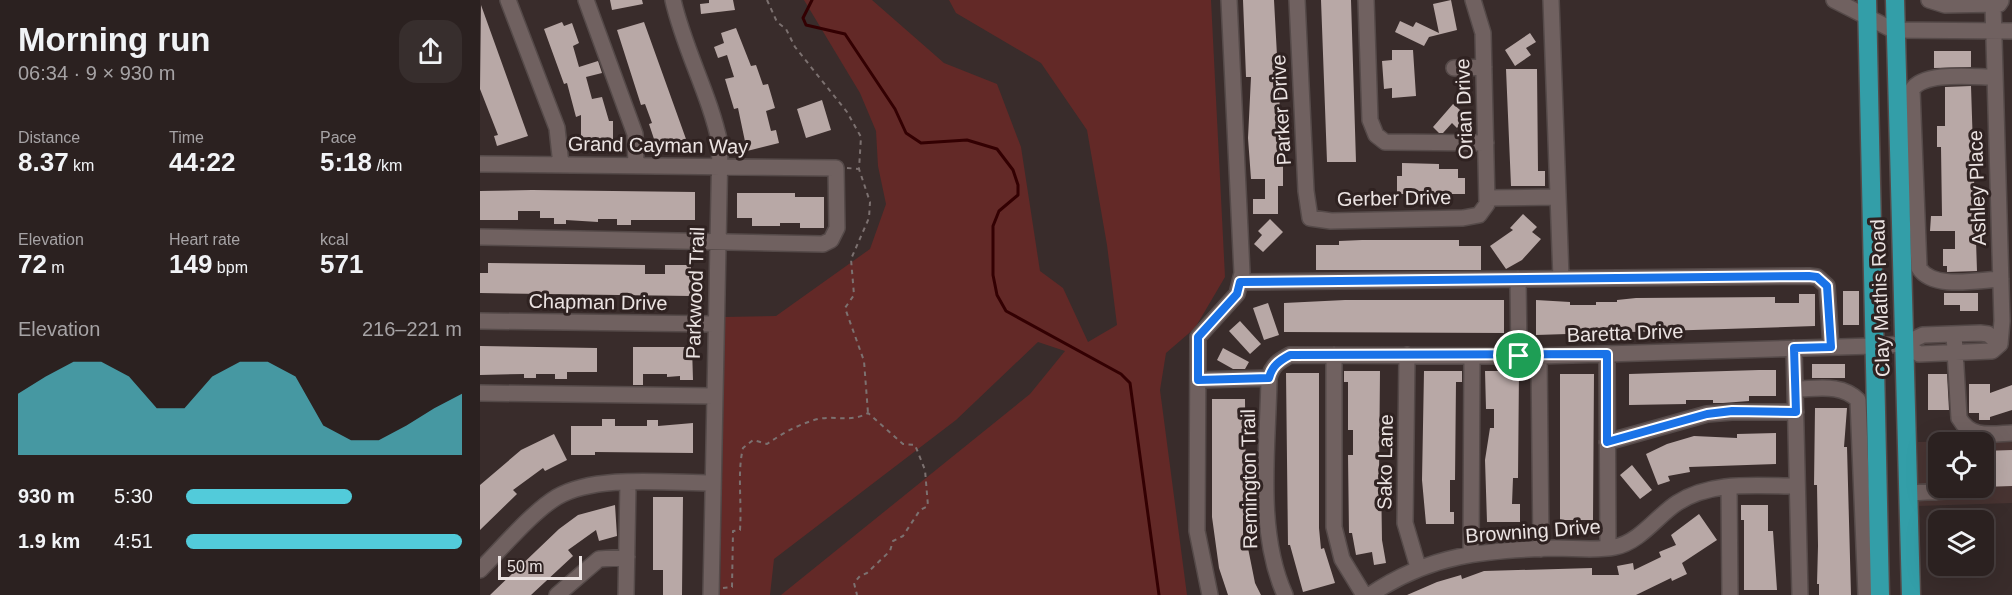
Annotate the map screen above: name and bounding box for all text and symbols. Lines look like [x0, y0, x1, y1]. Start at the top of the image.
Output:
button: share [399, 20, 462, 83]
text: Morning run [18, 21, 210, 58]
street label: Parker Drive [1267, 54, 1295, 166]
street label: Orian Drive [1451, 58, 1477, 160]
text: 06:34 · 9 × 930 m [18, 62, 175, 84]
text: Distance [18, 129, 80, 146]
text: Time [169, 129, 204, 146]
text: Pace [320, 129, 356, 146]
street label: Ashley Place [1964, 130, 1990, 246]
street label: Grand Cayman Way [568, 132, 748, 158]
text: 8.37 [18, 147, 69, 177]
text: 44:22 [169, 147, 236, 177]
text: 5:18 [320, 147, 372, 177]
text: km [69, 157, 94, 174]
text: /km [372, 157, 402, 174]
street label: Gerber Drive [1337, 186, 1451, 210]
street label: Clay Mathis Road [1866, 219, 1894, 377]
street label: Parkwood Trail [682, 227, 708, 359]
text: Elevation [18, 231, 84, 248]
text: Heart rate [169, 231, 240, 248]
text: kcal [320, 231, 348, 248]
text: 72 [18, 249, 47, 279]
text: 149 [169, 249, 212, 279]
text: 571 [320, 249, 363, 279]
text: m [47, 259, 65, 276]
text: bpm [212, 259, 248, 276]
street label: Chapman Drive [528, 290, 668, 314]
text: Elevation [18, 318, 100, 340]
text: 216–221 m [362, 318, 462, 340]
street label: Baretta Drive [1566, 320, 1684, 346]
pin [1493, 330, 1544, 381]
icon: arrive [1502, 339, 1535, 372]
street label: Remington Trail [1237, 409, 1261, 549]
street label: Sako Lane [1373, 414, 1397, 510]
map controls [1928, 432, 1994, 576]
button: locate [1928, 432, 1994, 498]
text: 930 m [18, 485, 75, 507]
text: 5:30 [114, 485, 153, 507]
button: layers [1928, 510, 1994, 576]
street label: Browning Drive [1465, 515, 1601, 547]
text: 1.9 km [18, 530, 80, 552]
text: 4:51 [114, 530, 153, 552]
scale bar [498, 553, 582, 580]
text: 50 m [507, 558, 543, 575]

